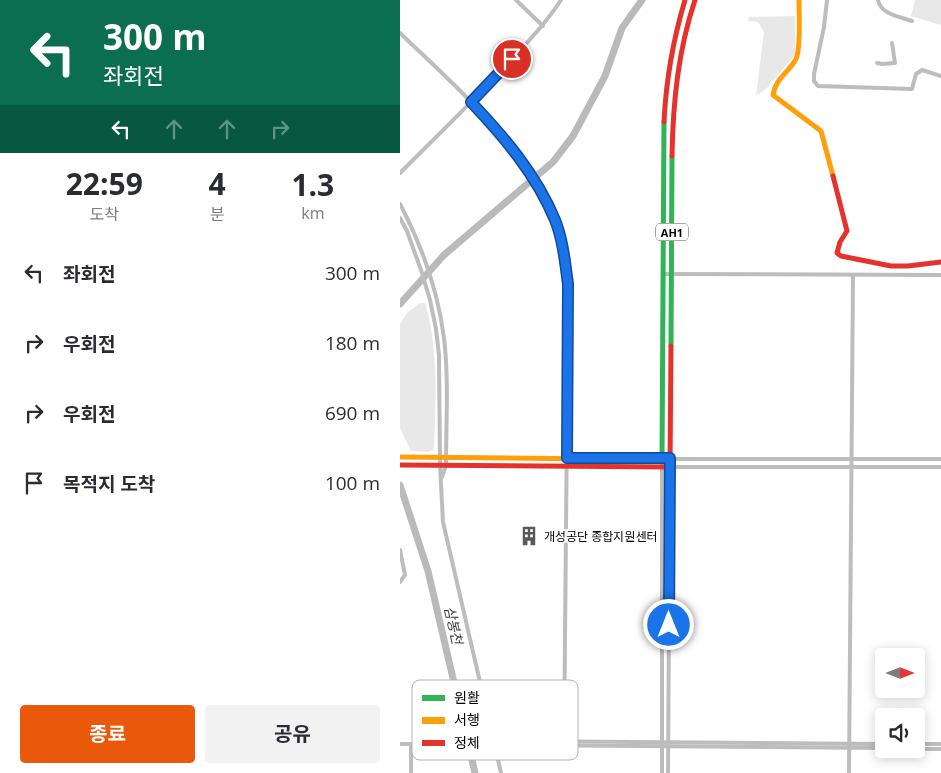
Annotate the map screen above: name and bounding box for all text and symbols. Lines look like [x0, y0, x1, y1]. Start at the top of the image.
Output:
text: 300 m [103, 13, 207, 60]
icon: left [20, 20, 85, 85]
pin [491, 38, 533, 80]
icon: arrive [498, 45, 526, 73]
text: 좌회전 [103, 60, 164, 90]
icon: left [107, 115, 135, 143]
icon: ahead [160, 115, 188, 143]
icon: ahead [213, 115, 241, 143]
icon: right [266, 115, 294, 143]
text: 22:59 [66, 163, 143, 204]
text: 4 [209, 163, 226, 204]
text: 1.3 [291, 164, 334, 205]
text: km [301, 202, 324, 224]
text: 도착 [90, 203, 119, 225]
text: 분 [210, 203, 224, 225]
road number: AH1 [656, 223, 688, 240]
icon: left [20, 259, 48, 287]
text: 300 m [325, 260, 380, 286]
text: 좌회전 [63, 261, 115, 287]
icon: right [20, 329, 48, 357]
text: 180 m [325, 330, 380, 356]
text: 우회전 [63, 331, 115, 357]
icon: right [20, 399, 48, 427]
text: 690 m [325, 400, 380, 426]
text: 우회전 [63, 401, 115, 427]
icon: arrive [20, 469, 48, 497]
text: 100 m [325, 470, 380, 496]
text: 목적지 도착 [63, 471, 155, 497]
building icon: 개성공단 종합지원센터 [518, 525, 540, 547]
place label: 개성공단 종합지원센터 [544, 528, 658, 545]
position arrow [642, 598, 694, 650]
water label: 삼봉천 [440, 604, 468, 647]
north arrow [875, 648, 925, 698]
map controls [875, 648, 925, 758]
legend [412, 680, 578, 760]
text: 원활 [454, 688, 480, 707]
button: 종료 [20, 705, 195, 763]
button: 공유 [205, 705, 380, 763]
button: sound [875, 708, 925, 758]
text: 서행 [454, 710, 480, 729]
text: 정체 [454, 733, 480, 752]

